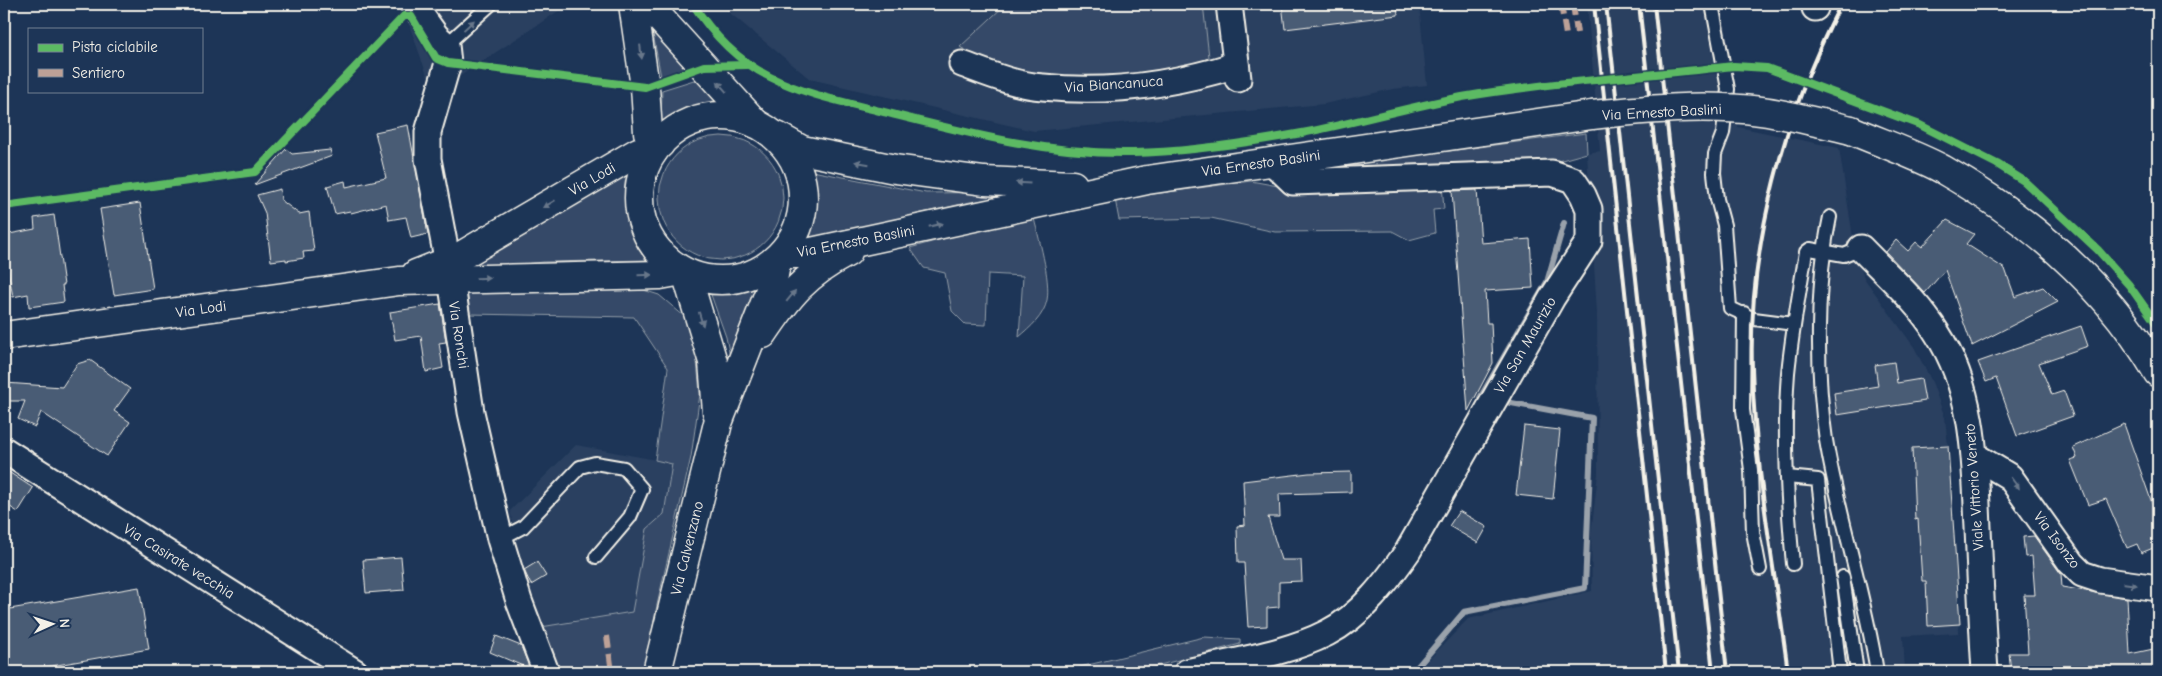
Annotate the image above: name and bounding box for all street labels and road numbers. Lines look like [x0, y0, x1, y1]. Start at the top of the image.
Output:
street label: Via Biancanuca [1064, 72, 1164, 96]
street label: Via Ernesto Baslini [1602, 100, 1722, 124]
street label: Via Ernesto Baslini [1200, 146, 1322, 180]
street label: Via Lodi [566, 159, 618, 199]
street label: Via Ernesto Baslini [796, 221, 916, 261]
street label: Via San Maurizio [1490, 293, 1560, 397]
street label: Via Lodi [175, 297, 227, 321]
street label: Via Ronchi [445, 300, 473, 370]
street label: Viale Vittorio Veneto [1961, 423, 1987, 551]
street label: Via Calvenzano [667, 499, 707, 597]
street label: Via Isonzo [2030, 508, 2084, 572]
street label: Via Casirate vecchia [120, 520, 238, 602]

